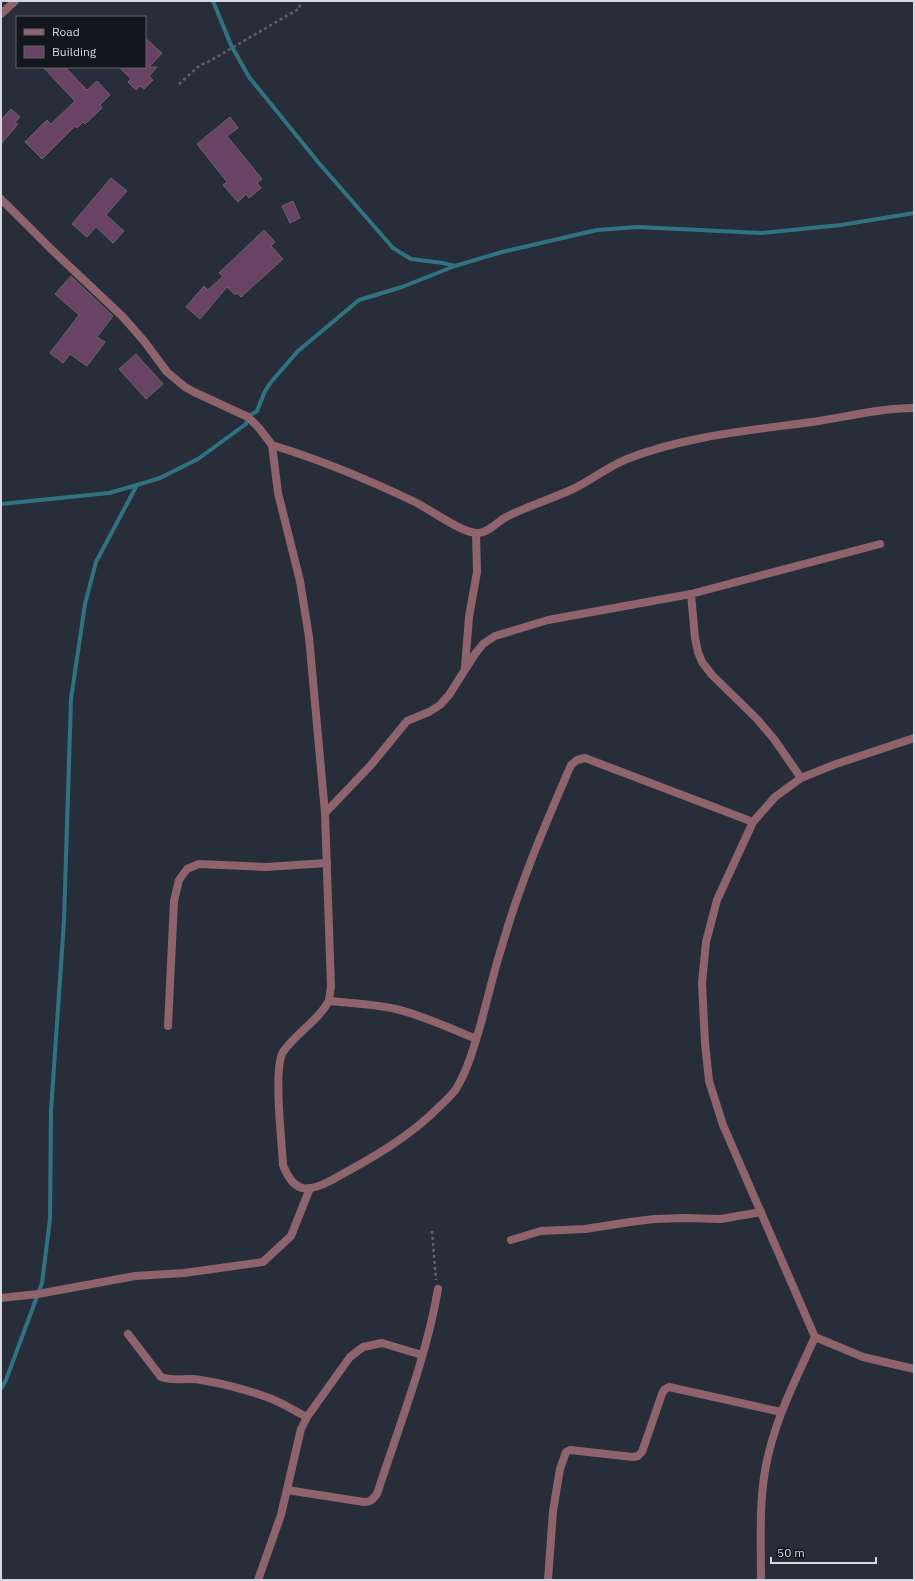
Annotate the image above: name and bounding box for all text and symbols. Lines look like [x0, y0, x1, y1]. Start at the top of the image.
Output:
legend [16, 16, 146, 68]
text: Road [52, 24, 80, 39]
text: Building [52, 44, 97, 59]
scale bar [771, 1539, 876, 1565]
text: 50 m [777, 1545, 805, 1560]

